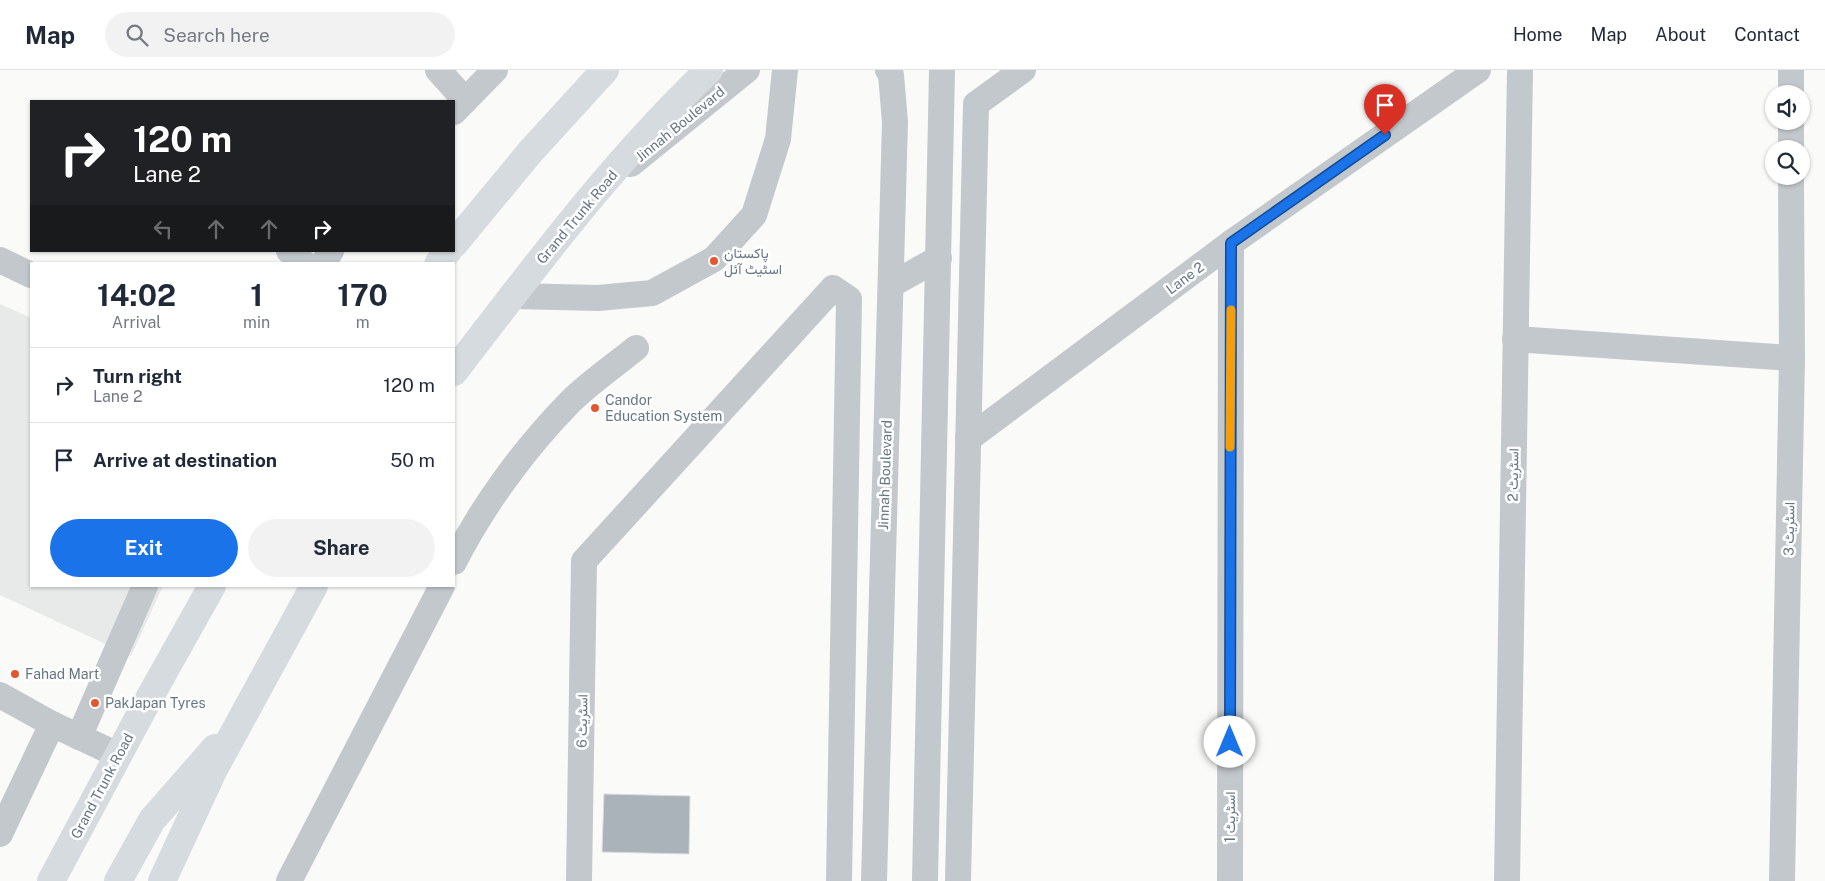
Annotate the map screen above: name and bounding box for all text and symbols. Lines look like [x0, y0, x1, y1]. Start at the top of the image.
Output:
search box [105, 12, 455, 57]
text: Map [25, 21, 75, 49]
icon: search [123, 21, 151, 49]
text: Search here [163, 24, 270, 46]
text: Home [1513, 24, 1563, 45]
text: Map [1591, 24, 1627, 45]
text: About [1655, 24, 1706, 45]
text: Contact [1734, 24, 1800, 45]
street label: Jinnah Boulevard [632, 83, 728, 165]
pin [1364, 84, 1406, 135]
map controls [1765, 85, 1810, 185]
button: sound [1765, 85, 1810, 130]
icon: arrive [1371, 91, 1399, 119]
text: 120 m [133, 119, 232, 160]
icon: right [50, 120, 115, 185]
button: search [1765, 140, 1810, 185]
text: Lane 2 [133, 161, 201, 187]
street label: Grand Trunk Road [533, 167, 621, 267]
icon: left [149, 215, 177, 243]
icon: ahead [202, 215, 230, 243]
icon: ahead [255, 215, 283, 243]
icon: right [308, 215, 336, 243]
place label: پاکستان اسٹیٹ آئل [724, 245, 782, 278]
marker: پاکستان اسٹیٹ آئل [708, 255, 720, 267]
street label: Lane 2 [1163, 259, 1207, 297]
text: 14:02 [97, 277, 176, 313]
text: 1 [250, 277, 263, 313]
text: 170 [337, 277, 388, 313]
text: Arrival [112, 313, 161, 332]
text: min [243, 313, 270, 332]
text: m [356, 313, 370, 332]
text: Turn right [93, 365, 182, 387]
icon: right [50, 371, 78, 399]
text: 120 m [383, 374, 435, 396]
text: Lane 2 [93, 387, 142, 406]
place label: Candor Education System [605, 392, 722, 424]
marker: Candor Education System [589, 402, 601, 414]
street label: Jinnah Boulevard [875, 420, 895, 530]
icon: arrive [50, 446, 78, 474]
street label: اسٹریٹ 2 [1505, 448, 1522, 502]
text: Arrive at destination [93, 449, 277, 471]
text: 50 m [390, 449, 435, 471]
street label: اسٹریٹ 3 [1781, 502, 1798, 556]
button: Exit [50, 519, 238, 577]
button: Share [248, 519, 435, 577]
place label: Fahad Mart [25, 666, 99, 682]
marker: Fahad Mart [9, 668, 21, 680]
street label: اسٹریٹ 6 [574, 694, 591, 748]
place label: PakJapan Tyres [105, 695, 206, 711]
marker: PakJapan Tyres [89, 697, 101, 709]
position arrow [1203, 715, 1255, 767]
street label: Grand Trunk Road [67, 731, 137, 841]
street label: اسٹریٹ 1 [1222, 792, 1239, 842]

